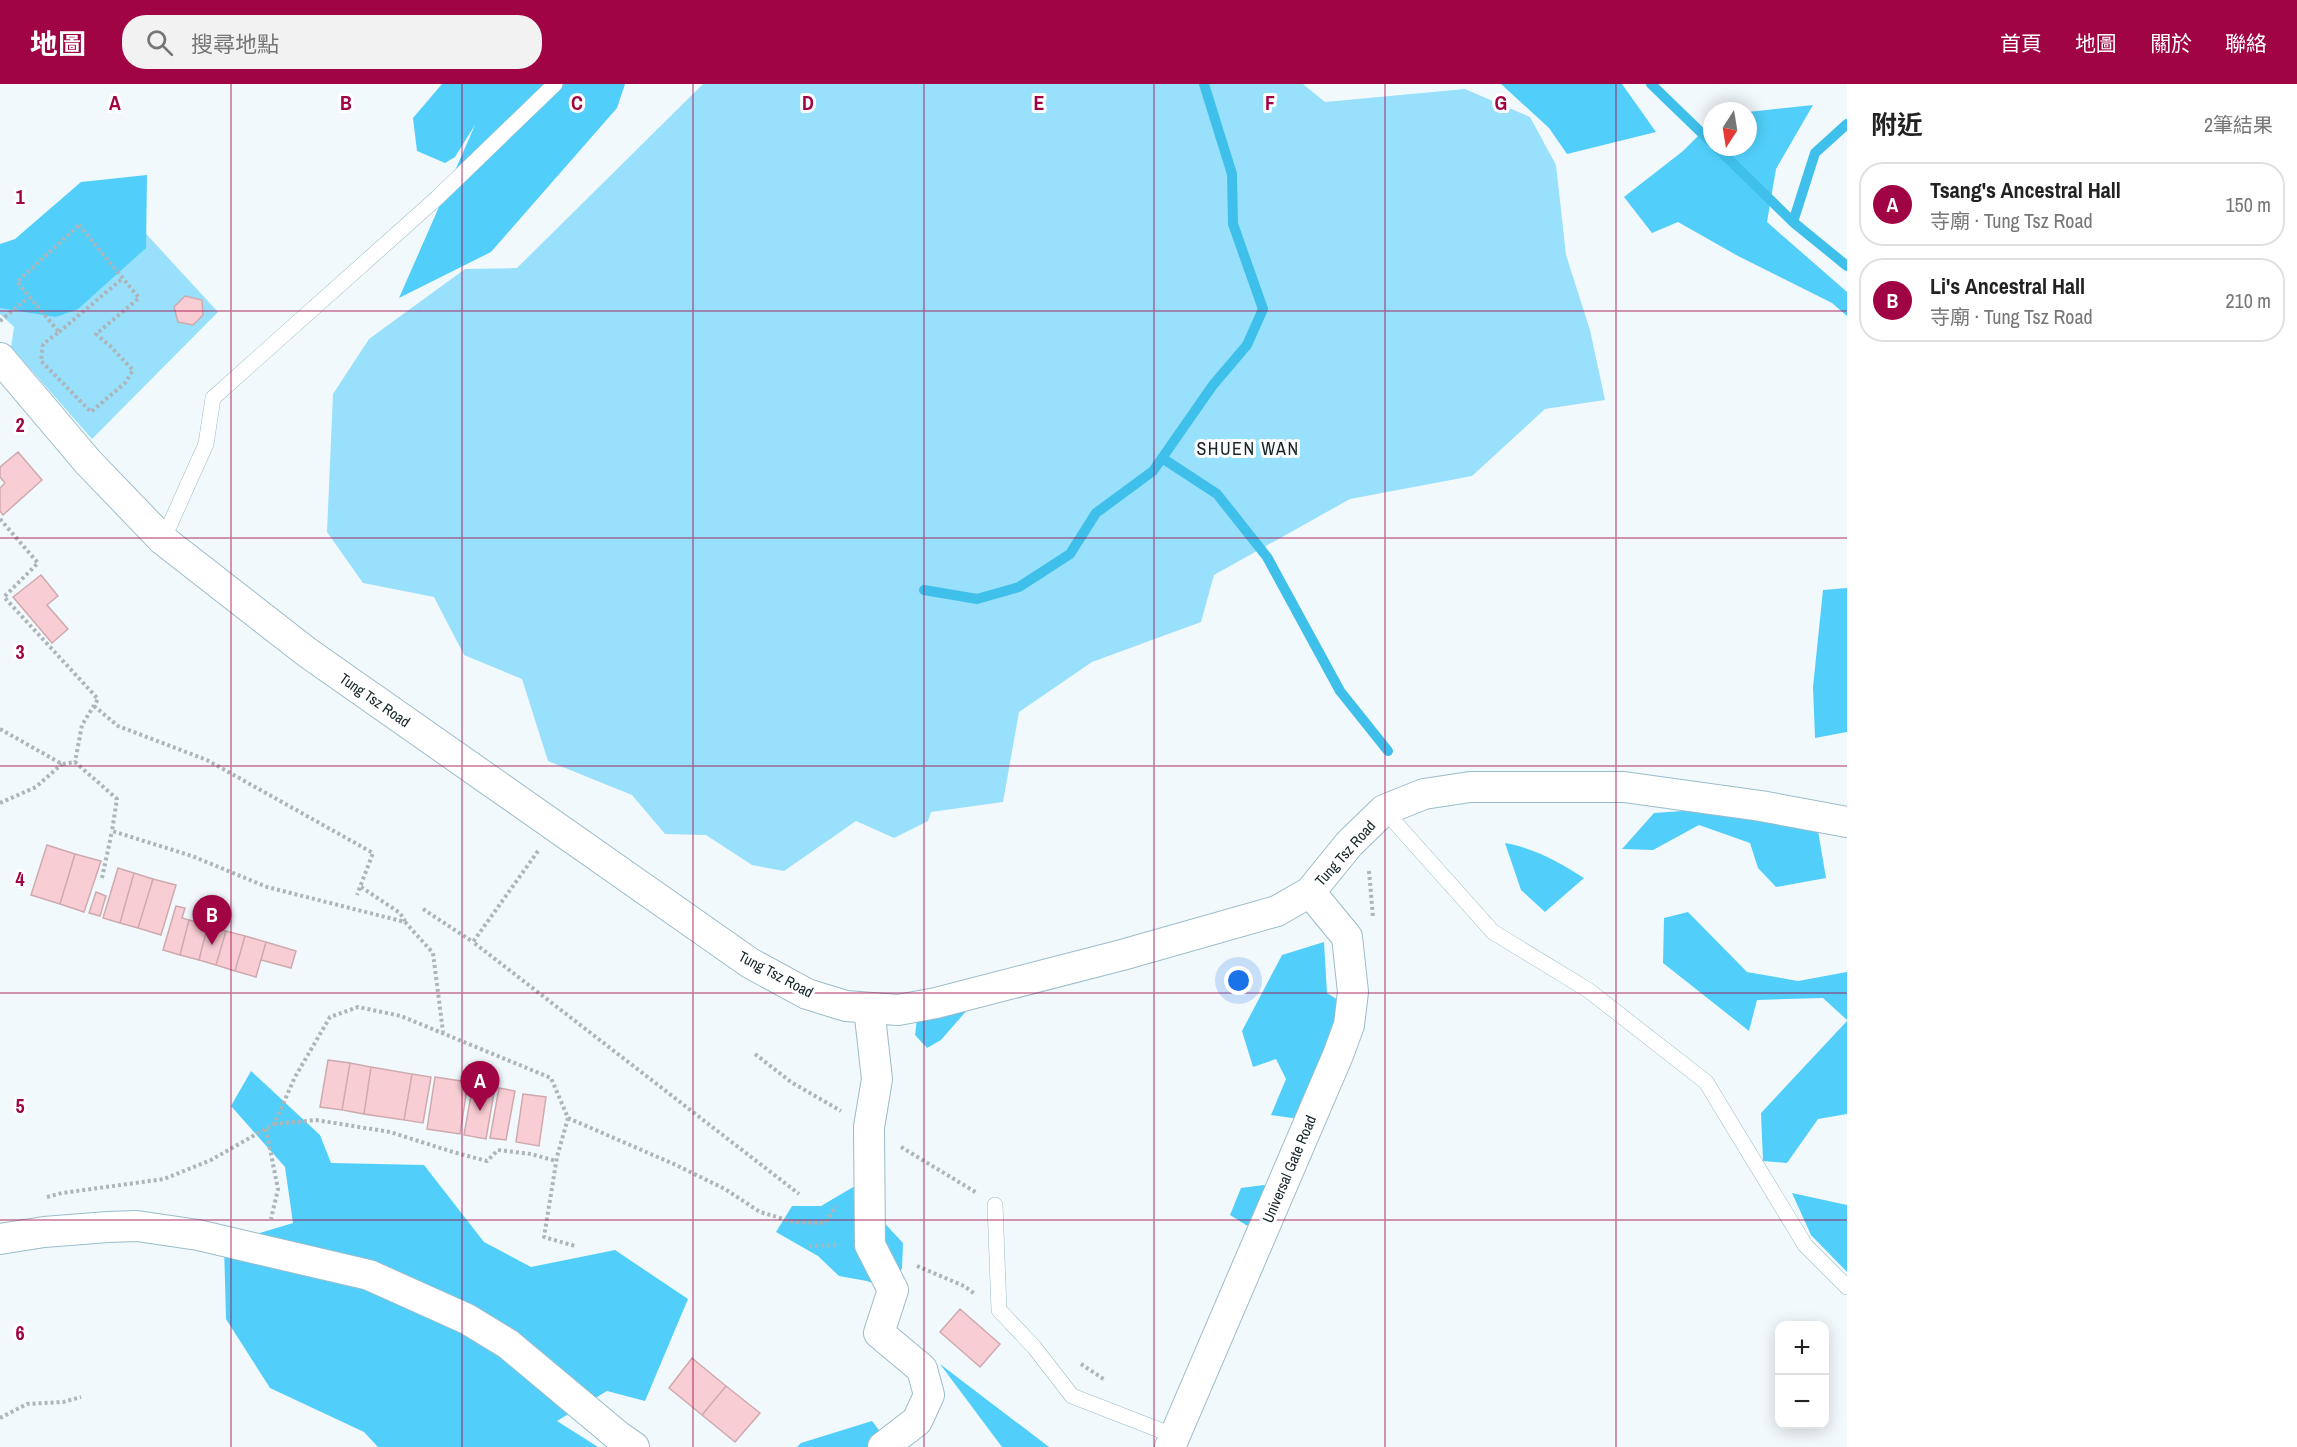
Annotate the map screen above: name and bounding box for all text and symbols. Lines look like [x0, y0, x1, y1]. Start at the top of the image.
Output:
search box [122, 15, 542, 69]
text: 地圖 [30, 25, 86, 63]
icon: search [143, 26, 176, 59]
text: 搜尋地點 [191, 29, 279, 59]
text: 首頁 [2000, 29, 2042, 58]
text: 地圖 [2075, 29, 2117, 58]
text: 關於 [2150, 29, 2192, 58]
text: 聯絡 [2225, 29, 2267, 58]
text: A [109, 89, 121, 116]
text: B [340, 89, 352, 116]
text: C [571, 89, 583, 116]
text: D [802, 89, 814, 116]
text: E [1034, 89, 1045, 116]
text: F [1265, 89, 1275, 116]
text: G [1495, 89, 1507, 116]
north arrow [1703, 102, 1757, 156]
text: 附近 [1871, 107, 1923, 142]
text: 2筆結果 [2204, 111, 2273, 138]
text: Tsang's Ancestral Hall [1930, 175, 2121, 205]
text: 1 [15, 183, 25, 210]
text: A [1887, 191, 1898, 218]
text: 150 m [2225, 191, 2271, 218]
text: 寺廟 · Tung Tsz Road [1930, 207, 2093, 234]
text: Li's Ancestral Hall [1930, 271, 2085, 301]
text: B [1887, 287, 1898, 314]
text: 210 m [2225, 287, 2271, 314]
text: 寺廟 · Tung Tsz Road [1930, 303, 2093, 330]
text: 2 [15, 411, 25, 438]
district label: SHUEN WAN [1196, 436, 1300, 461]
text: 3 [15, 638, 25, 665]
street label: Tung Tsz Road [335, 668, 415, 732]
street label: Tung Tsz Road [1310, 816, 1380, 890]
text: 4 [15, 865, 25, 892]
pin: B [192, 896, 232, 945]
street label: Tung Tsz Road [735, 946, 817, 1002]
your location [1224, 966, 1253, 995]
pin: A [460, 1062, 500, 1111]
text: 5 [15, 1092, 25, 1119]
street label: Universal Gate Road [1257, 1112, 1321, 1226]
text: 6 [15, 1319, 25, 1346]
map controls [1775, 1321, 1829, 1429]
button: + [1775, 1321, 1829, 1375]
button: − [1775, 1375, 1829, 1429]

